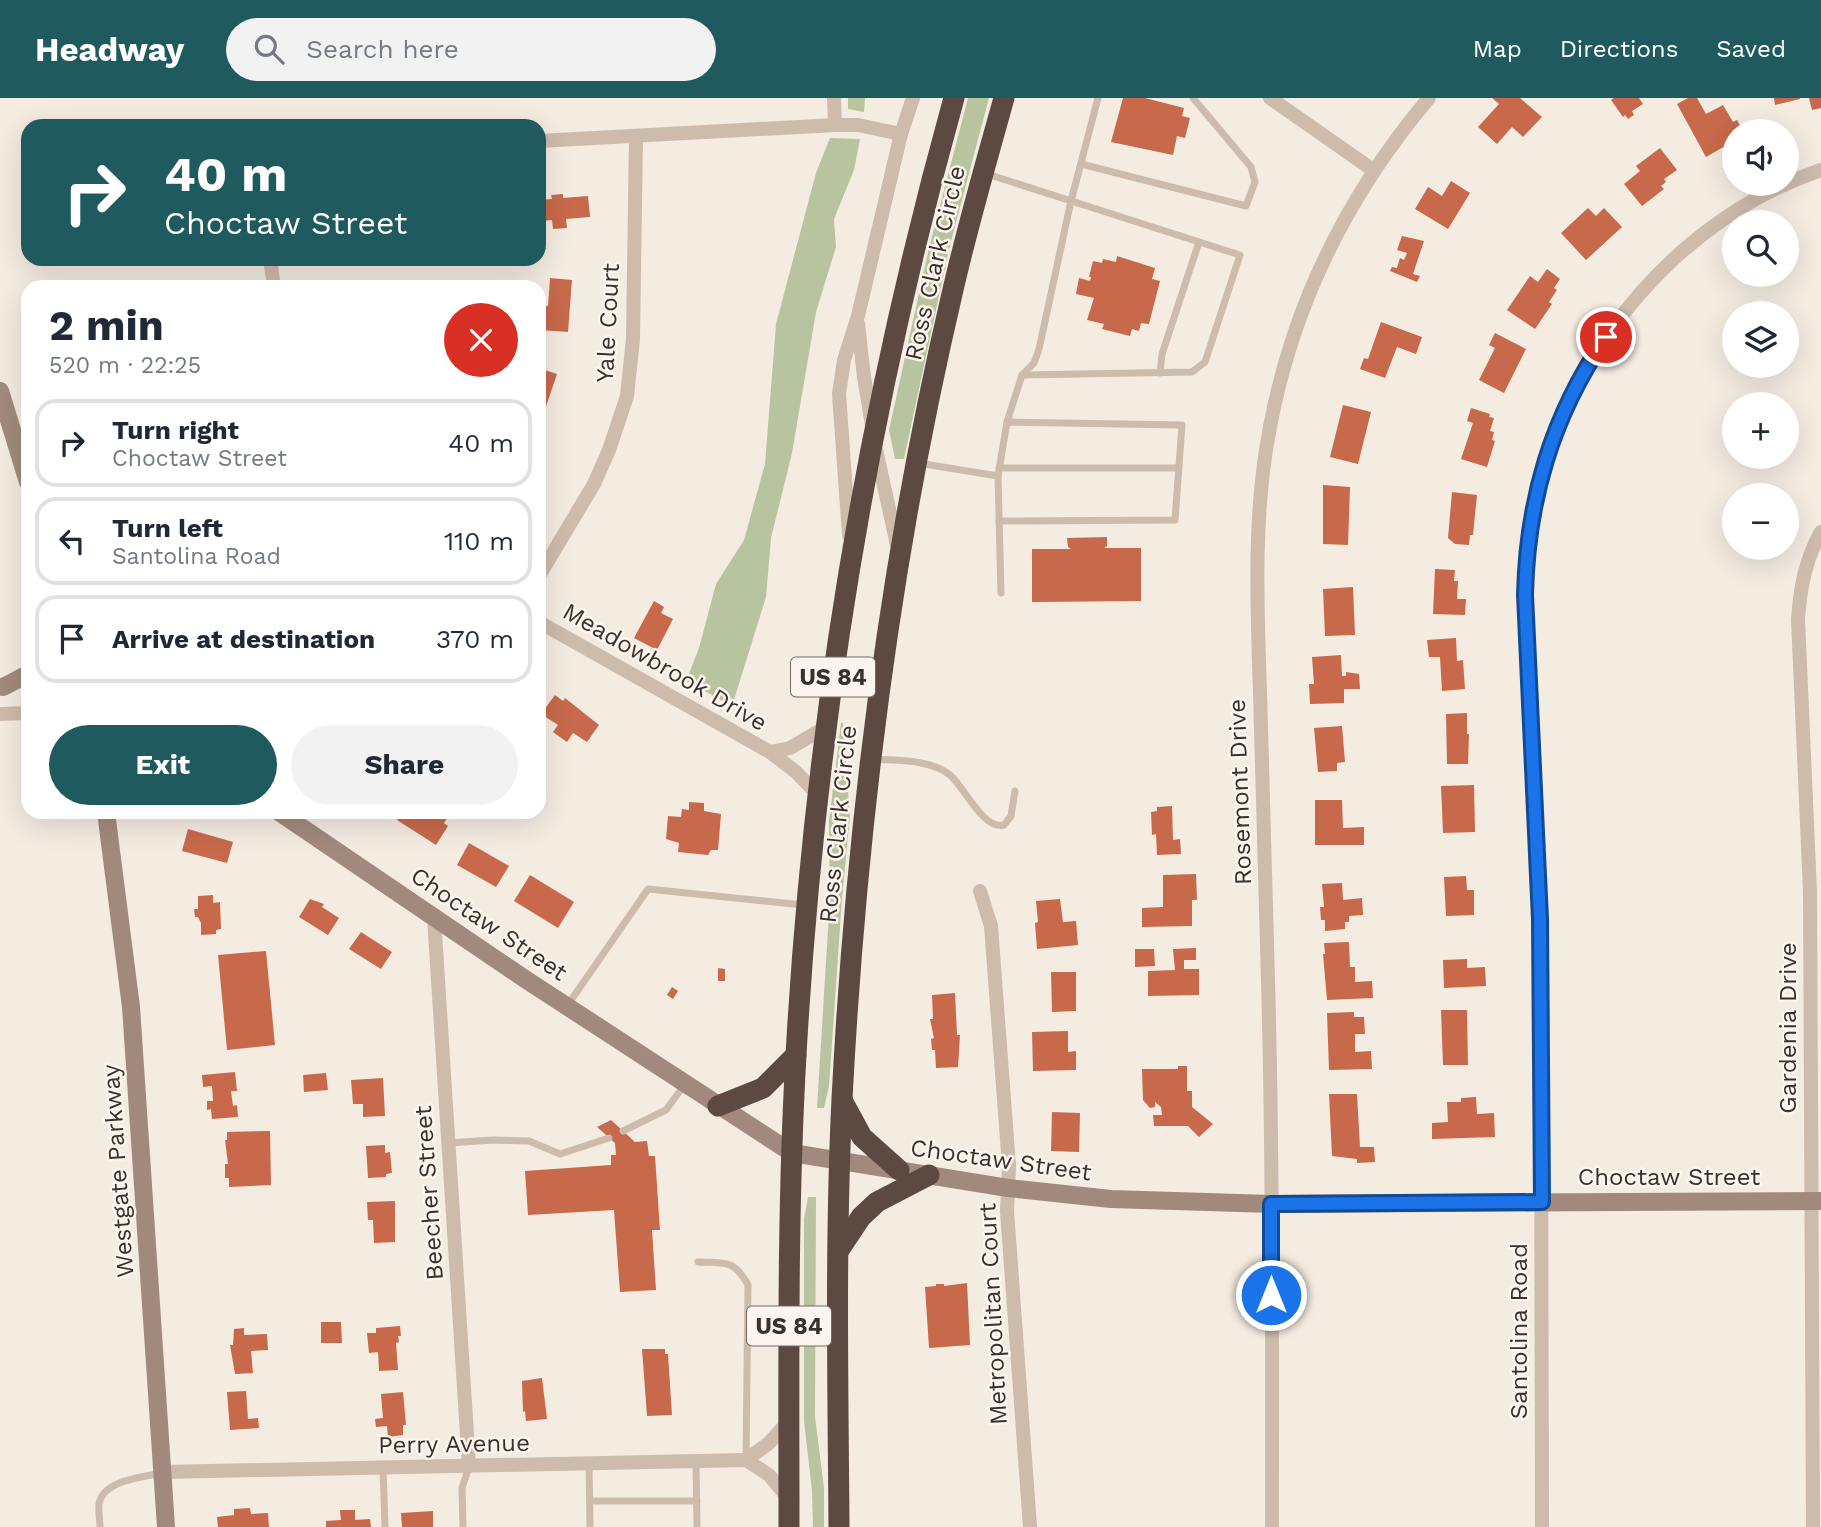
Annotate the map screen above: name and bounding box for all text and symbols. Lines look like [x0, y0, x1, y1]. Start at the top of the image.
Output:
search box [226, 18, 716, 81]
text: Headway [35, 30, 184, 69]
icon: search [250, 30, 288, 68]
text: Search here [306, 34, 459, 64]
text: Map [1473, 35, 1522, 63]
text: Directions [1560, 35, 1678, 63]
text: Saved [1716, 35, 1786, 63]
map controls [1722, 119, 1799, 560]
button: sound [1722, 119, 1799, 196]
text: 40 m [164, 145, 287, 203]
icon: right [49, 147, 140, 238]
street label: Ross Clark Circle [899, 163, 971, 363]
text: Choctaw Street [164, 204, 407, 242]
button: search [1722, 210, 1799, 287]
street label: Yale Court [591, 263, 625, 383]
text: 2 min [49, 301, 164, 350]
button: layers [1722, 301, 1799, 378]
button: close [444, 303, 518, 377]
pin [1576, 307, 1636, 367]
icon: arrive [1587, 318, 1625, 356]
text: 520 m · 22:25 [49, 352, 201, 379]
button: + [1722, 392, 1799, 469]
text: Turn right [112, 415, 239, 445]
icon: right [53, 424, 91, 462]
text: 40 m [448, 428, 514, 458]
text: Choctaw Street [112, 445, 287, 472]
button: − [1722, 483, 1799, 560]
text: Turn left [112, 513, 223, 543]
icon: left [53, 522, 91, 560]
text: 110 m [444, 526, 514, 556]
text: Santolina Road [112, 543, 281, 570]
street label: Meadowbrook Drive [558, 597, 772, 737]
icon: arrive [53, 620, 91, 658]
text: Arrive at destination [112, 624, 375, 654]
text: 370 m [436, 624, 514, 654]
road number: US 84 [791, 657, 875, 696]
street label: Rosemont Drive [1223, 698, 1257, 886]
street label: Ross Clark Circle [814, 724, 862, 924]
button: Exit [49, 725, 277, 805]
button: Share [291, 725, 518, 805]
street label: Choctaw Street [406, 861, 572, 987]
street label: Gardenia Drive [1774, 942, 1802, 1114]
street label: Westgate Parkway [97, 1063, 139, 1278]
street label: Beecher Street [409, 1105, 449, 1281]
street label: Choctaw Street [909, 1133, 1093, 1187]
street label: Choctaw Street [1578, 1163, 1760, 1191]
street label: Metropolitan Court [973, 1202, 1013, 1426]
street label: Santolina Road [1505, 1243, 1533, 1419]
position arrow [1234, 1258, 1308, 1332]
road number: US 84 [747, 1306, 831, 1345]
street label: Perry Avenue [378, 1429, 530, 1459]

